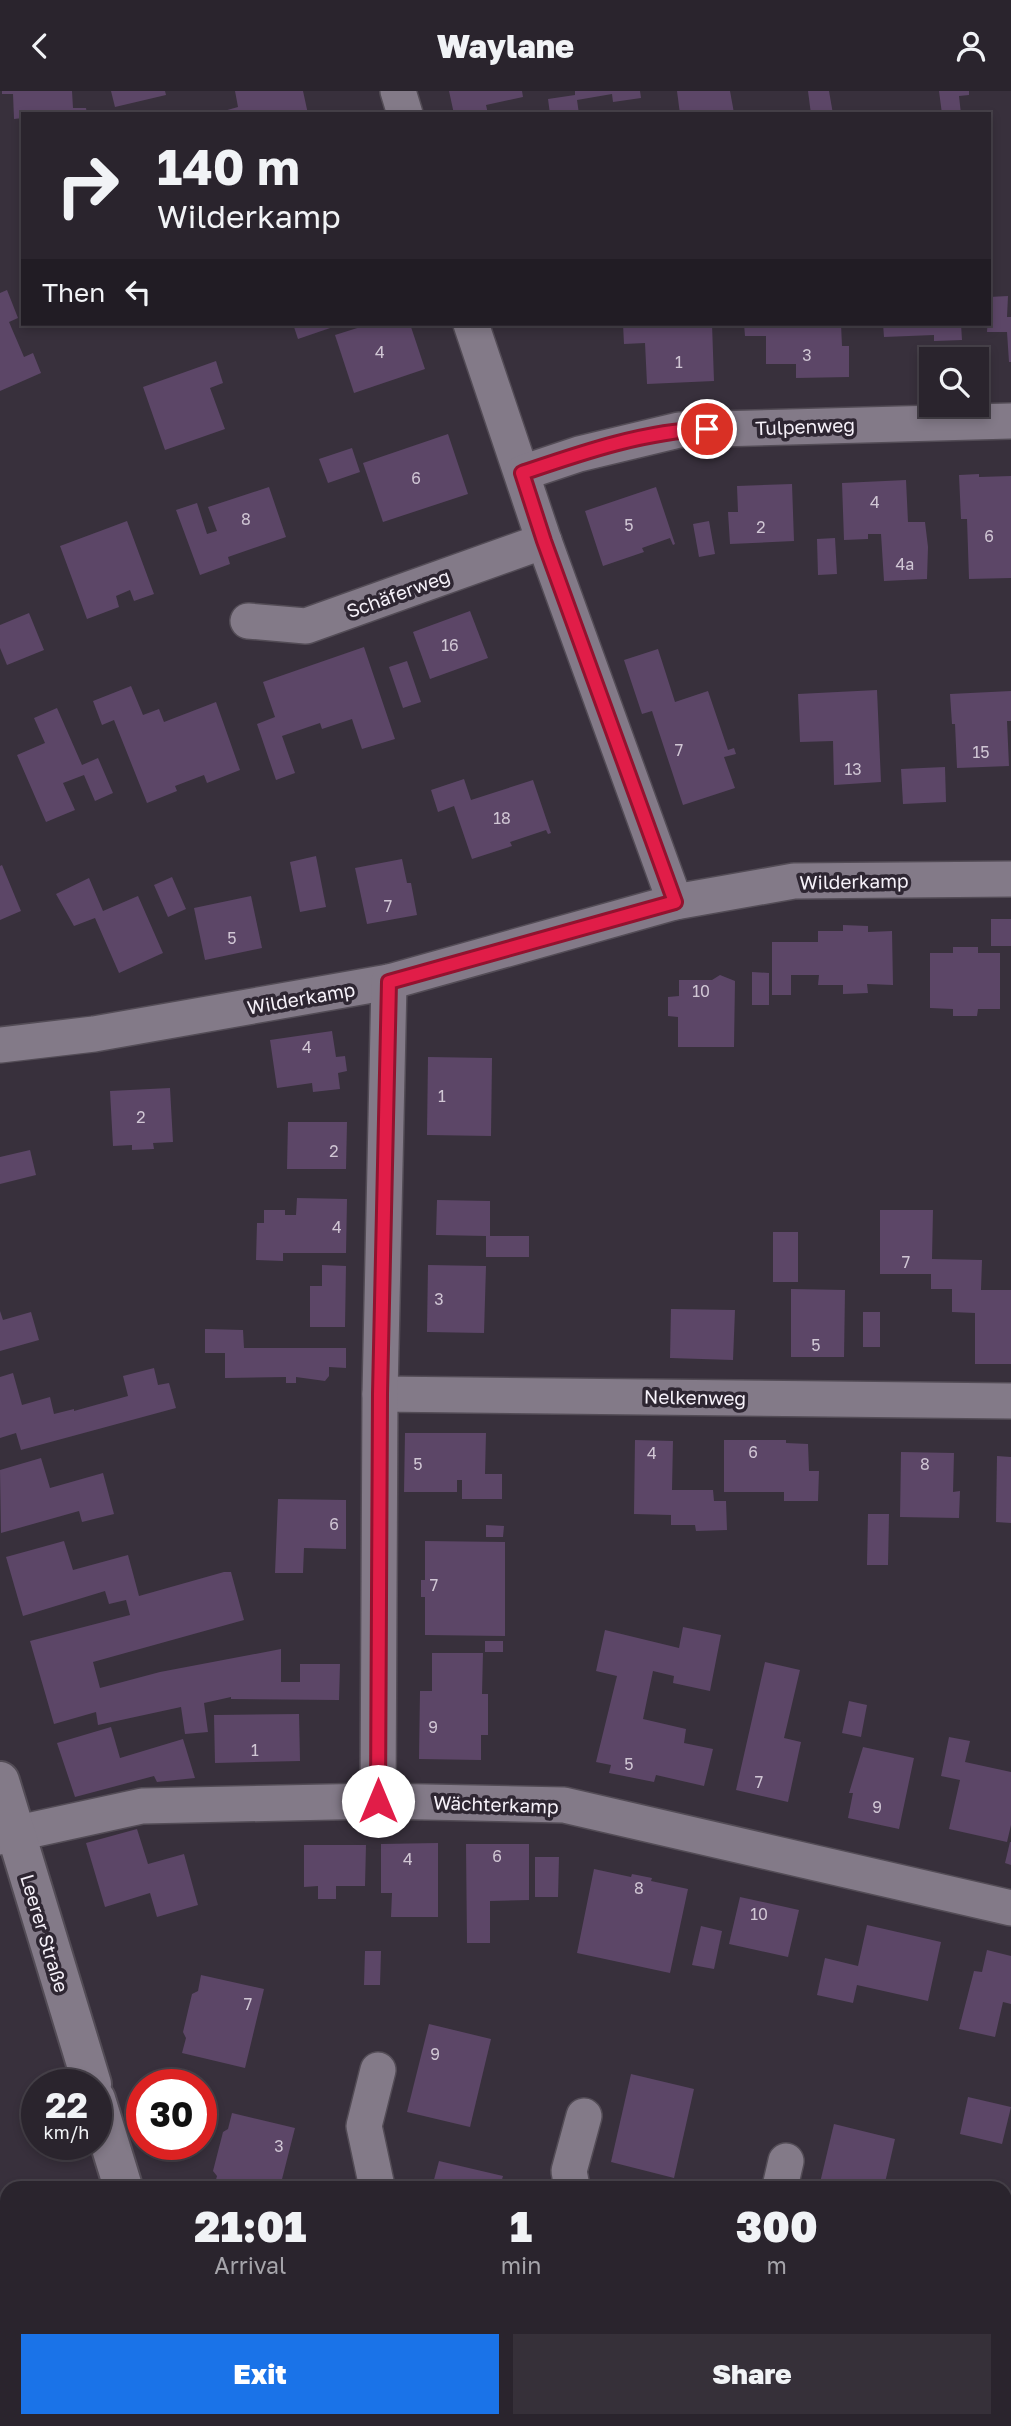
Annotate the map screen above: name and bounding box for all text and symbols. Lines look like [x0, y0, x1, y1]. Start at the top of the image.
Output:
icon: back [21, 27, 59, 65]
text: Waylane [437, 27, 574, 65]
icon: person [952, 27, 990, 65]
text: 140 m [157, 137, 300, 196]
icon: right [42, 140, 133, 231]
text: Wilderkamp [157, 197, 341, 235]
icon: left [119, 273, 157, 311]
text: Then [42, 277, 105, 308]
house number: 4 [375, 342, 385, 362]
house number: 3 [802, 345, 812, 365]
map controls [919, 347, 989, 417]
button: search [919, 347, 989, 417]
house number: 1 [675, 352, 683, 372]
pin [677, 399, 737, 459]
icon: arrive [688, 410, 726, 448]
street label: Tulpenweg [755, 413, 855, 439]
house number: 6 [411, 468, 421, 488]
house number: 4 [870, 492, 880, 512]
house number: 8 [241, 509, 251, 529]
house number: 5 [624, 515, 634, 535]
house number: 2 [756, 517, 766, 537]
house number: 6 [984, 526, 994, 546]
house number: 4a [896, 554, 914, 574]
street label: Schäferweg [343, 564, 453, 622]
house number: 16 [441, 635, 459, 655]
house number: 7 [675, 740, 683, 760]
house number: 15 [972, 742, 990, 762]
house number: 13 [844, 759, 862, 779]
house number: 18 [493, 808, 511, 828]
street label: Wilderkamp [799, 869, 909, 893]
house number: 7 [384, 896, 392, 916]
house number: 5 [227, 928, 237, 948]
street label: Wilderkamp [245, 977, 357, 1019]
house number: 10 [692, 981, 710, 1001]
house number: 4 [302, 1037, 312, 1057]
house number: 1 [438, 1086, 446, 1106]
house number: 2 [136, 1107, 146, 1127]
house number: 2 [329, 1141, 339, 1161]
house number: 4 [332, 1217, 342, 1237]
house number: 7 [902, 1252, 910, 1272]
house number: 3 [434, 1289, 444, 1309]
house number: 5 [811, 1335, 821, 1355]
street label: Nelkenweg [644, 1385, 746, 1409]
house number: 6 [748, 1442, 758, 1462]
house number: 4 [647, 1443, 657, 1463]
house number: 5 [413, 1454, 423, 1474]
house number: 8 [920, 1454, 930, 1474]
house number: 6 [329, 1514, 339, 1534]
house number: 7 [430, 1575, 438, 1595]
house number: 9 [428, 1717, 438, 1737]
house number: 1 [251, 1740, 259, 1760]
house number: 5 [624, 1754, 634, 1774]
position arrow [341, 1764, 415, 1838]
house number: 7 [755, 1772, 763, 1792]
street label: Wächterkamp [433, 1790, 559, 1818]
house number: 9 [872, 1797, 882, 1817]
house number: 6 [492, 1846, 502, 1866]
house number: 4 [403, 1849, 413, 1869]
street label: Leerer Straße [16, 1871, 74, 1995]
house number: 8 [634, 1878, 644, 1898]
house number: 10 [750, 1904, 768, 1924]
house number: 7 [244, 1994, 252, 2014]
house number: 9 [430, 2044, 440, 2064]
speed limit sign: 30 [126, 2069, 217, 2160]
text: 22 [45, 2084, 88, 2126]
text: km/h [44, 2121, 89, 2143]
house number: 3 [274, 2136, 284, 2156]
text: 21:01 [194, 2201, 306, 2251]
text: 1 [510, 2201, 532, 2251]
text: 300 [736, 2201, 818, 2251]
text: Arrival [214, 2251, 286, 2279]
text: min [501, 2251, 541, 2279]
text: m [767, 2251, 787, 2279]
button: Exit [21, 2334, 499, 2414]
button: Share [513, 2334, 991, 2414]

